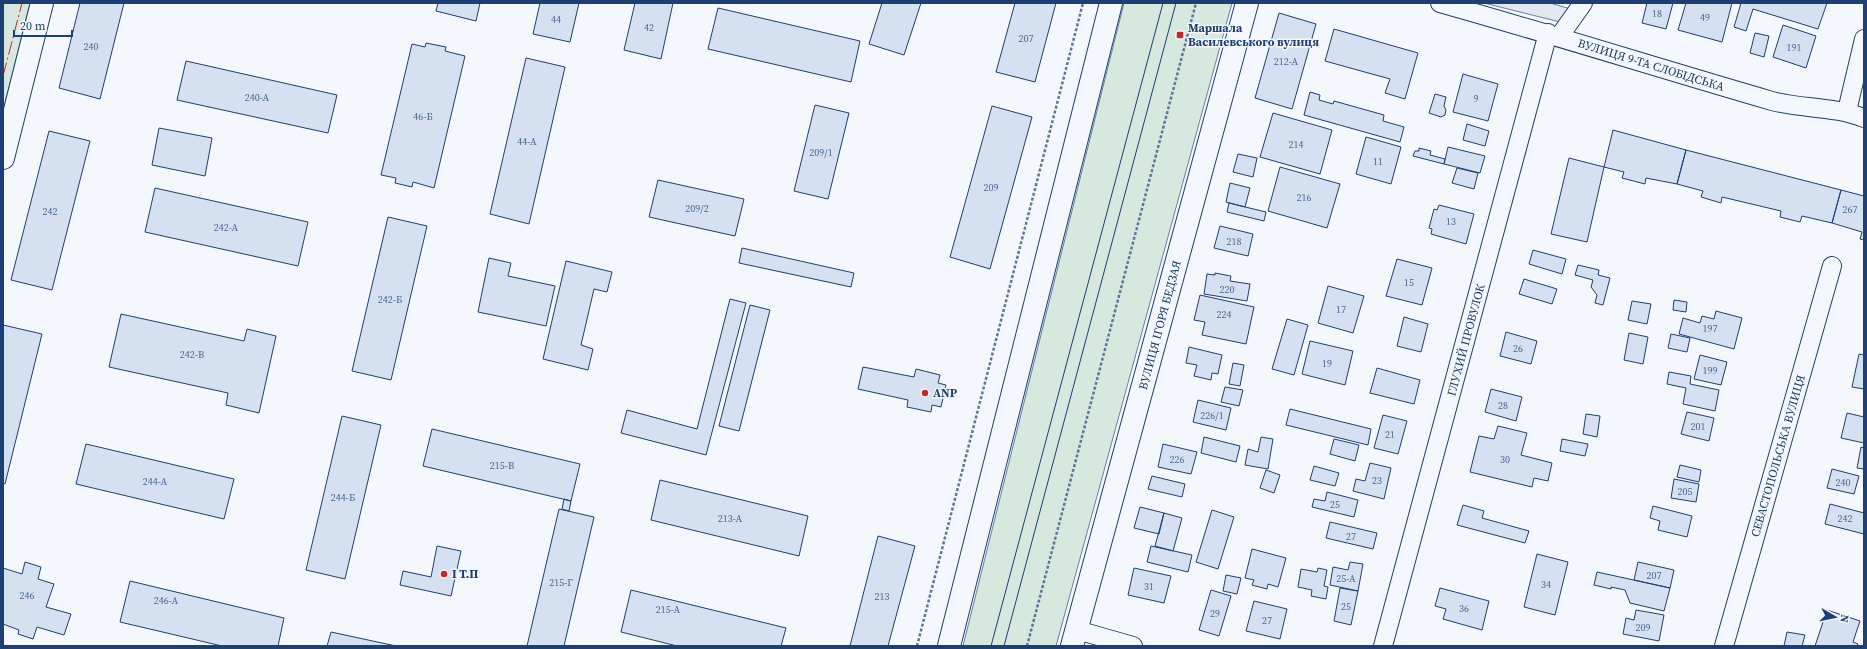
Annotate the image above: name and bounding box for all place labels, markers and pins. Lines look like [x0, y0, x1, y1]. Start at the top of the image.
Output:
place label: Маршала Василевського вулиця [1188, 20, 1319, 50]
marker: Маршала Василевського вулиця [1175, 30, 1185, 40]
place label: ANP [933, 385, 958, 401]
marker: ANP [920, 388, 930, 398]
place label: І Т.П [452, 566, 478, 582]
marker: І Т.П [439, 569, 449, 579]

